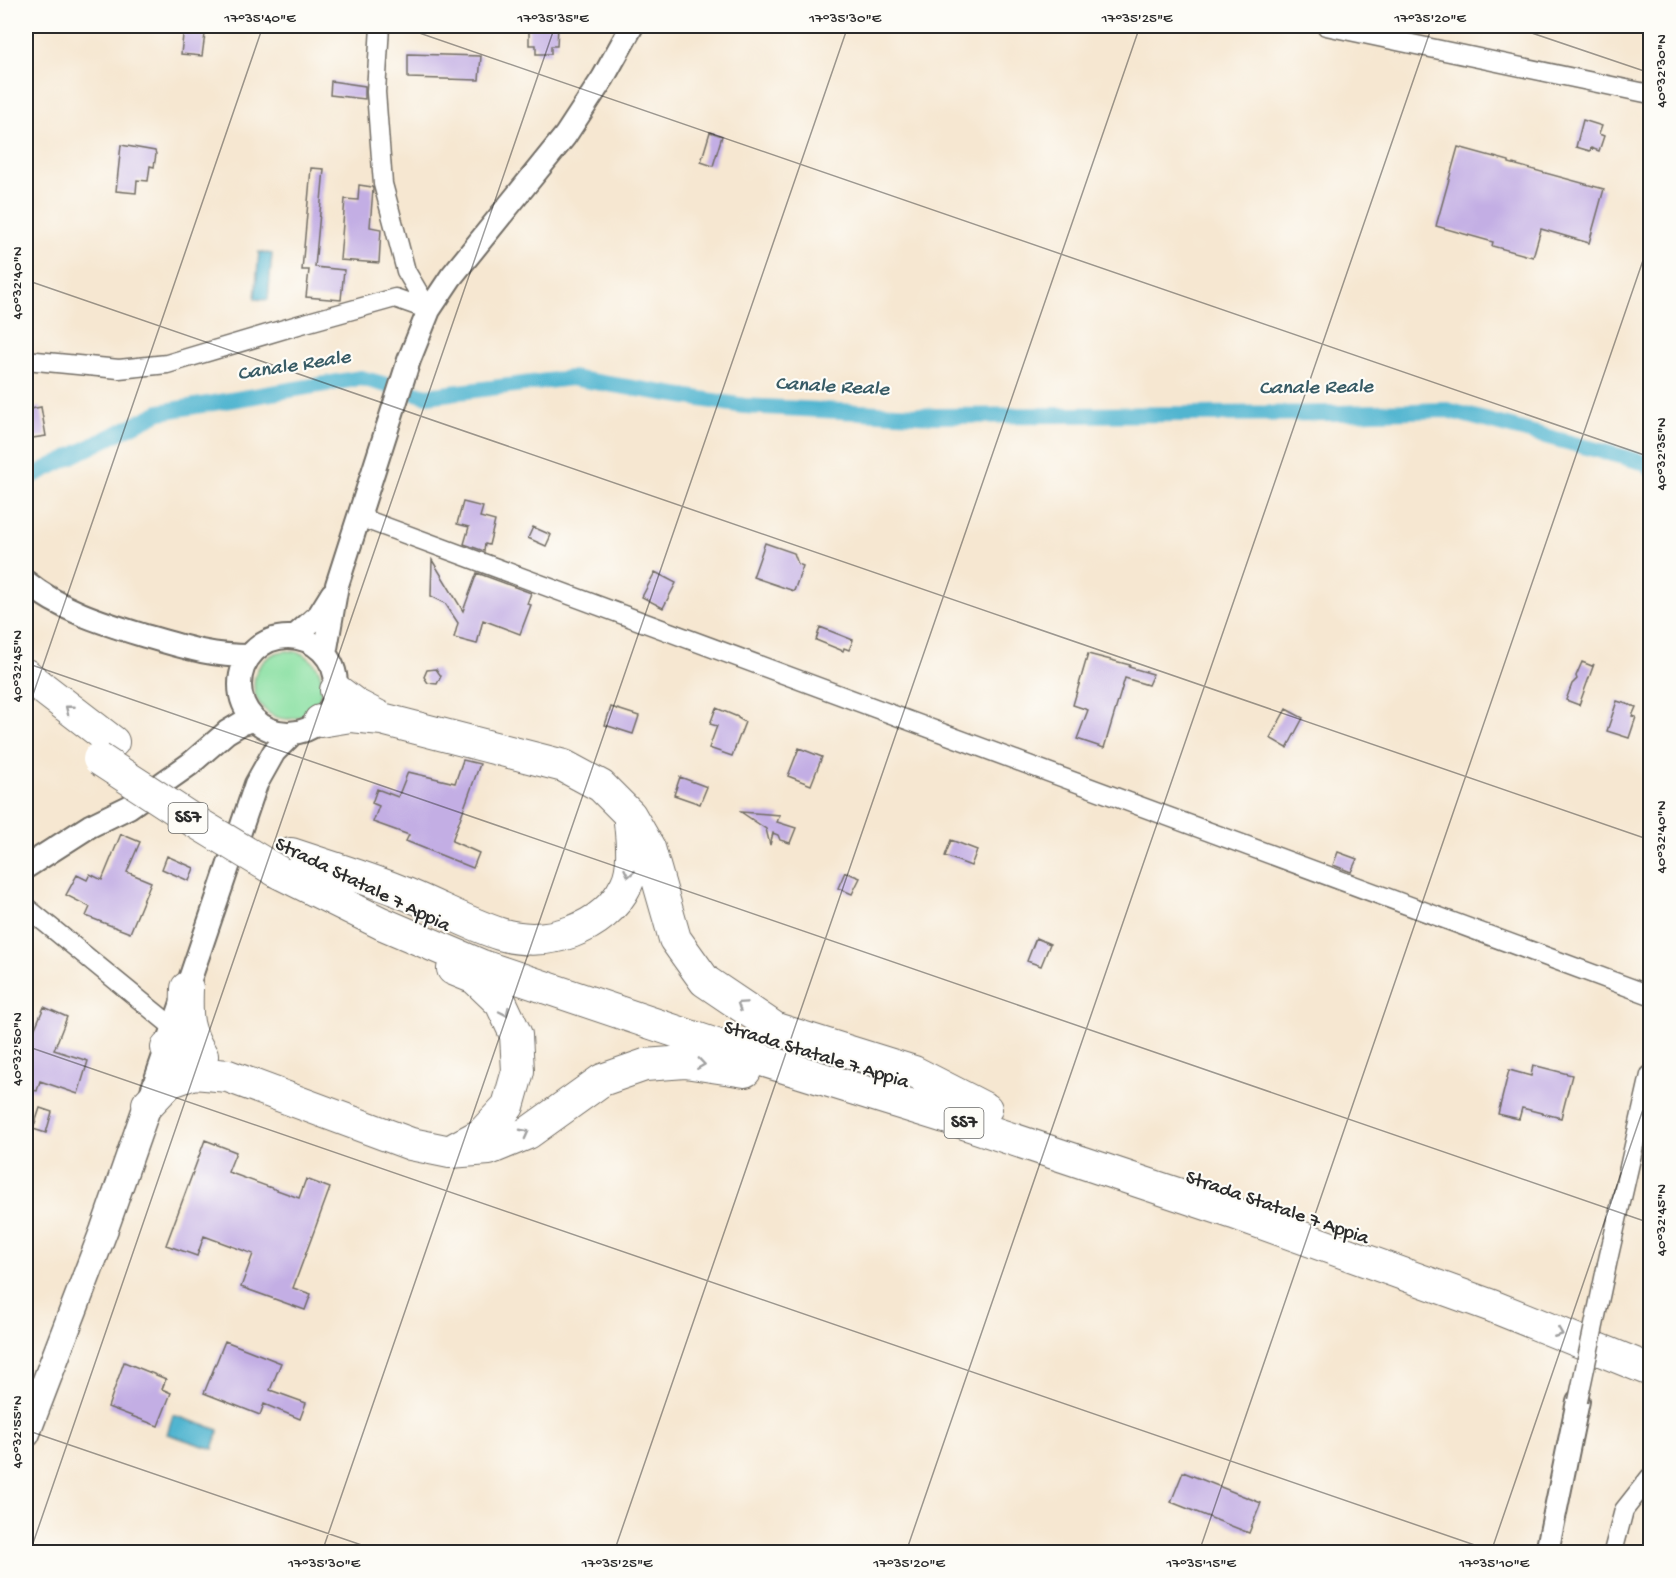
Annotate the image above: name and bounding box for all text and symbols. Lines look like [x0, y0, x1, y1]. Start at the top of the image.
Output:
text: 17°35'40"E [223, 10, 296, 28]
text: 17°35'35"E [516, 10, 589, 28]
text: 17°35'30"E [808, 10, 882, 28]
text: 17°35'25"E [1101, 10, 1173, 28]
text: 17°35'20"E [1393, 10, 1466, 28]
text: 40°32'30"N [1653, 34, 1671, 108]
text: 40°32'40"N [9, 246, 27, 319]
water label: Canale Reale [236, 346, 353, 388]
water label: Canale Reale [774, 373, 891, 404]
water label: Canale Reale [1259, 375, 1374, 402]
text: 40°32'35"N [1653, 417, 1671, 491]
text: 40°32'45"N [9, 630, 27, 702]
one-way arrow [65, 705, 76, 716]
text: 40°32'40"N [1653, 800, 1671, 873]
road number: SS7 [168, 803, 207, 833]
street label: Strada Statale 7 Appia [270, 833, 454, 939]
one-way arrow [623, 868, 636, 878]
one-way arrow [736, 1001, 747, 1012]
one-way arrow [498, 1006, 510, 1017]
text: 40°32'50"N [9, 1012, 27, 1086]
street label: Strada Statale 7 Appia [721, 1017, 912, 1095]
one-way arrow [696, 1057, 706, 1069]
road number: SS7 [944, 1108, 984, 1138]
one-way arrow [519, 1129, 530, 1140]
street label: Strada Statale 7 Appia [1182, 1167, 1373, 1252]
text: 40°32'45"N [1653, 1184, 1671, 1256]
one-way arrow [1553, 1326, 1564, 1338]
text: 40°32'55"N [9, 1395, 27, 1469]
text: 17°35'30"E [287, 1555, 361, 1573]
text: 17°35'25"E [581, 1555, 653, 1573]
text: 17°35'20"E [872, 1555, 945, 1573]
text: 17°35'15"E [1165, 1555, 1236, 1573]
text: 17°35'10"E [1458, 1555, 1530, 1573]

